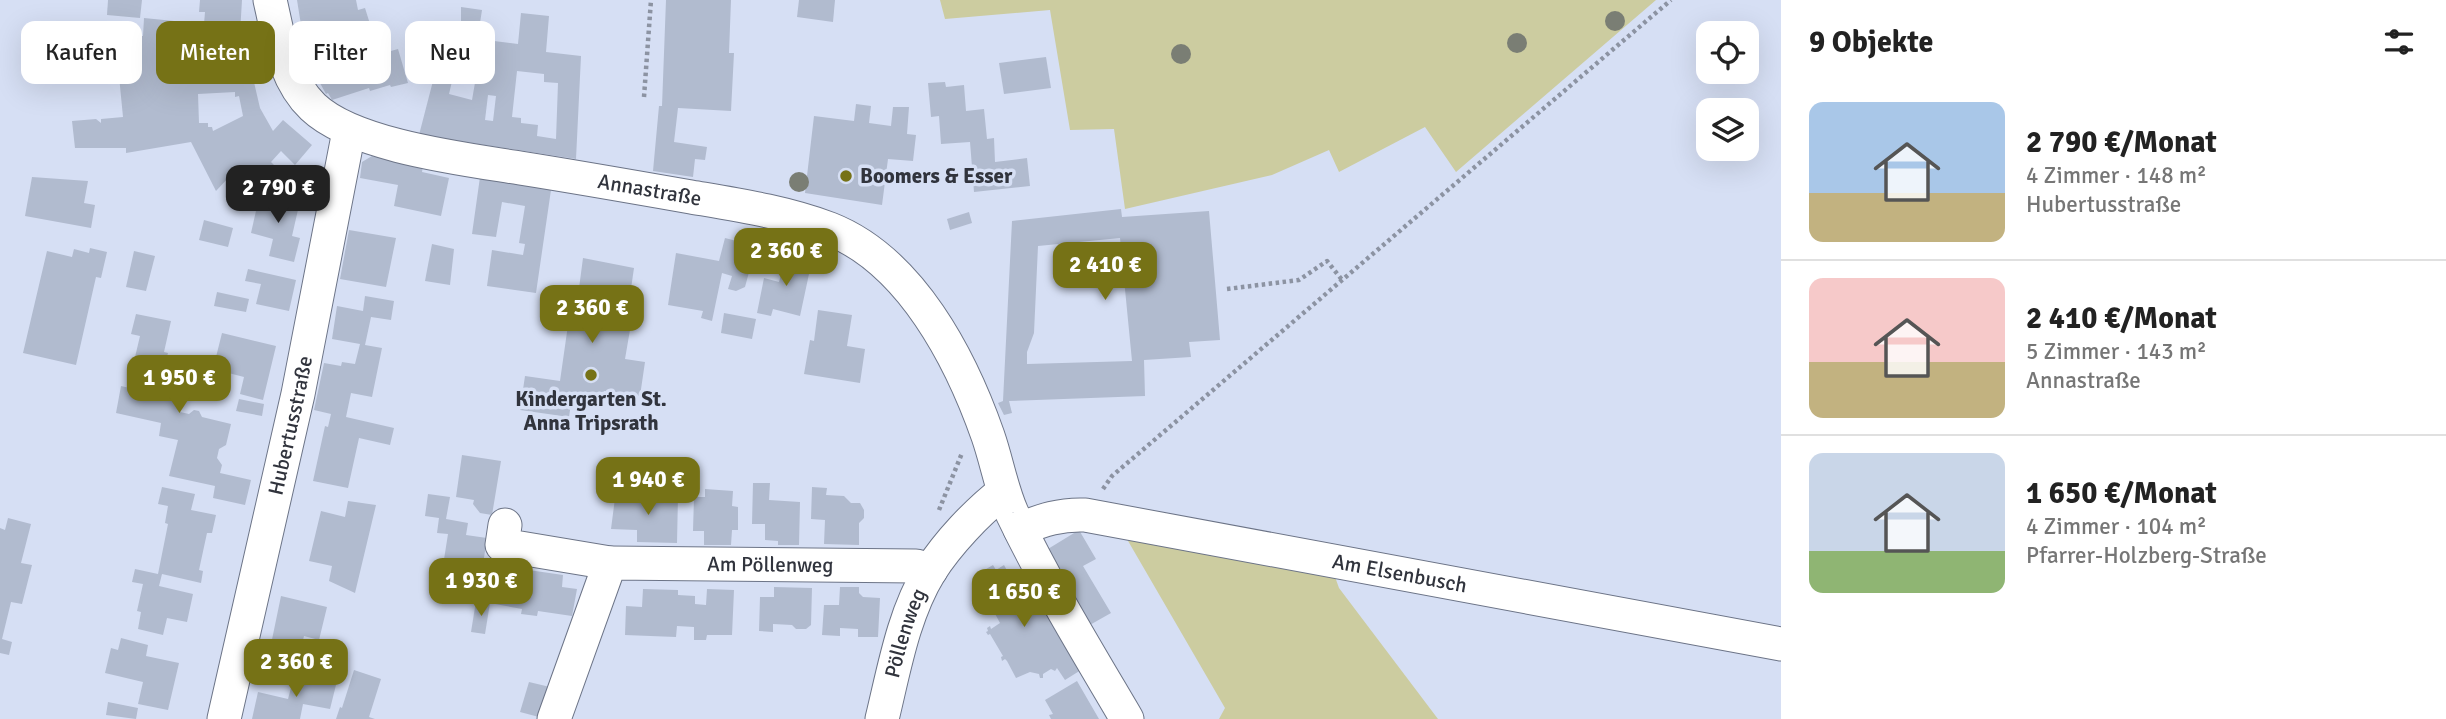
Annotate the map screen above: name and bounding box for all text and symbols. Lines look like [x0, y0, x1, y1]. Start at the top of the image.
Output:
chip: Kaufen [21, 21, 142, 84]
chip: Mieten [156, 21, 275, 84]
chip: Filter [289, 21, 391, 84]
chip: Neu [405, 21, 495, 84]
map controls [1696, 21, 1759, 161]
button: locate [1696, 21, 1759, 84]
icon: filters [2380, 23, 2418, 61]
text: 9 Objekte [1809, 24, 1933, 61]
button: layers [1696, 98, 1759, 161]
text: 2 790 €/Monat [2026, 124, 2217, 161]
icon: home [1865, 130, 1949, 214]
text: 4 Zimmer · 148 m² [2026, 161, 2207, 190]
place label: Boomers & Esser [860, 163, 1013, 189]
pin: 2 790 € [213, 166, 343, 225]
street label: Annastraße [596, 168, 704, 212]
marker: Boomers & Esser [838, 168, 854, 184]
text: 2 790 € [242, 173, 314, 202]
text: Hubertusstraße [2026, 190, 2181, 219]
pin: 2 360 € [721, 229, 851, 288]
text: 2 360 € [750, 236, 822, 265]
pin: 2 410 € [1040, 243, 1170, 302]
text: 2 410 € [1069, 250, 1141, 279]
pin: 2 360 € [527, 286, 657, 345]
text: 2 360 € [556, 293, 628, 322]
text: 2 410 €/Monat [2026, 300, 2217, 337]
icon: home [1865, 306, 1949, 390]
text: 5 Zimmer · 143 m² [2026, 337, 2207, 366]
street label: Hubertusstraße [262, 354, 318, 498]
pin: 1 950 € [114, 356, 244, 415]
text: 1 950 € [143, 363, 215, 392]
text: Annastraße [2026, 366, 2141, 395]
marker: Kindergarten St. Anna Tripsrath [583, 367, 599, 383]
place label: Kindergarten St. Anna Tripsrath [515, 386, 667, 436]
pin: 1 940 € [583, 458, 713, 517]
text: 1 940 € [612, 465, 684, 494]
text: 1 650 €/Monat [2026, 475, 2217, 512]
icon: home [1865, 481, 1949, 565]
text: 4 Zimmer · 104 m² [2026, 512, 2207, 541]
text: Pfarrer-Holzberg-Straße [2026, 541, 2267, 570]
street label: Am Elsenbusch [1330, 548, 1469, 599]
street label: Am Pöllenweg [707, 551, 834, 578]
pin: 1 930 € [416, 558, 546, 618]
text: 1 930 € [445, 566, 517, 595]
pin: 1 650 € [959, 570, 1089, 629]
text: 1 650 € [988, 577, 1060, 606]
street label: Pöllenweg [879, 584, 932, 680]
pin: 2 360 € [231, 640, 361, 699]
text: 2 360 € [260, 647, 332, 676]

